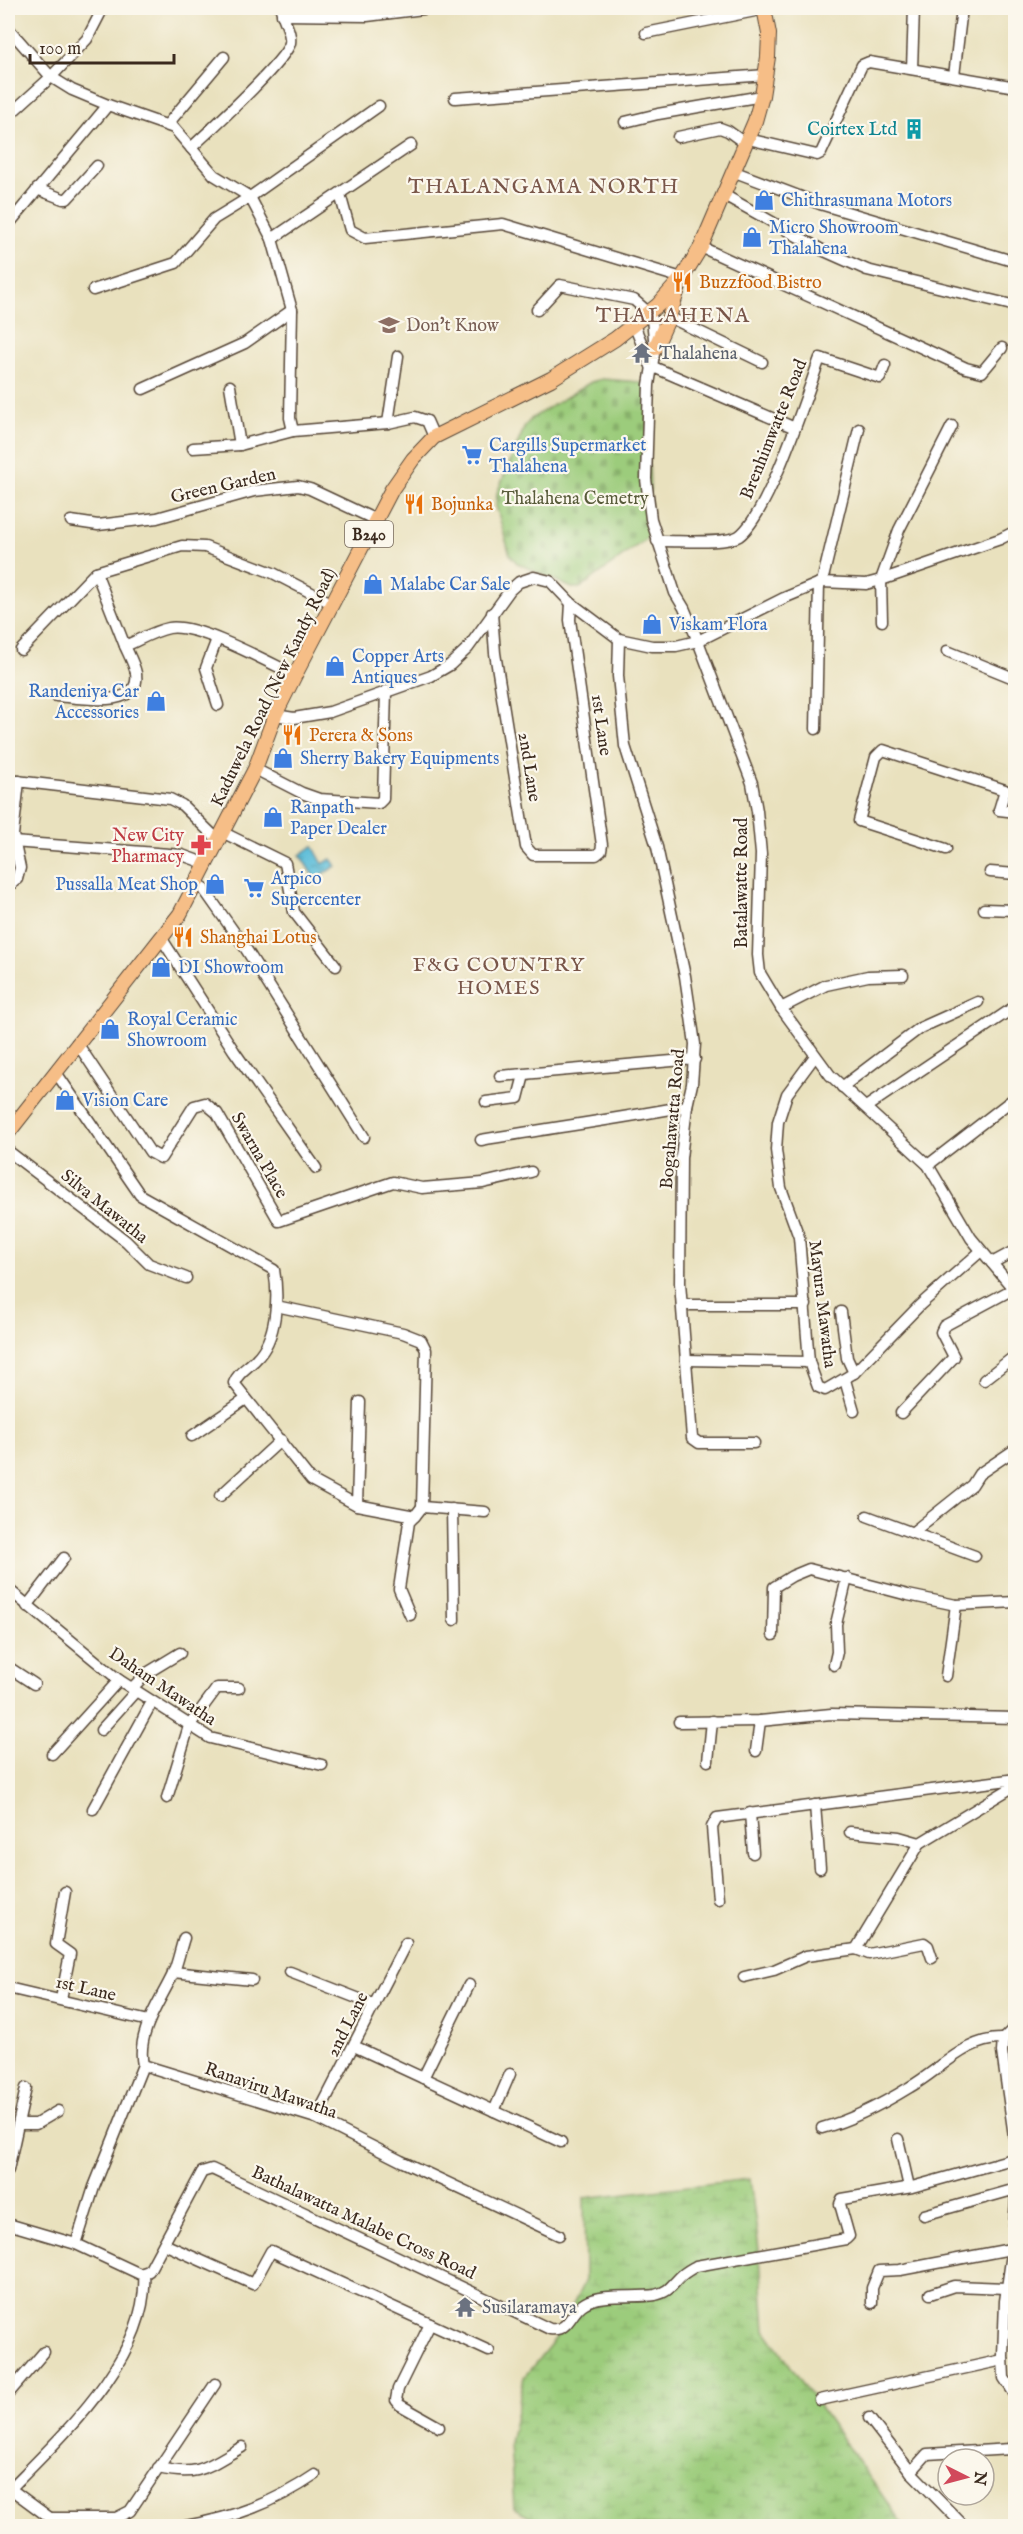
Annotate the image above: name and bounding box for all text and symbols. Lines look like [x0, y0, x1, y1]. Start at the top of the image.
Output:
scale bar [30, 27, 174, 65]
text: 100 m [39, 38, 81, 61]
building icon: Coirtex Ltd [902, 117, 926, 141]
place label: Coirtex Ltd [807, 119, 897, 142]
district label: THALANGAMA NORTH [408, 174, 680, 201]
shop icon: Chithrasumana Motors [752, 188, 776, 212]
place label: Chithrasumana Motors [781, 190, 952, 213]
place label: Micro Showroom Thalahena [769, 217, 899, 261]
shop icon: Micro Showroom Thalahena [740, 225, 764, 249]
restaurant icon: Buzzfood Bistro [670, 270, 694, 294]
place label: Buzzfood Bistro [699, 272, 822, 295]
district label: THALAHENA [596, 303, 750, 330]
school or university icon: Don't Know [377, 313, 401, 337]
place label: Don't Know [406, 315, 500, 338]
temple icon: Thalahena [630, 341, 654, 365]
place label: Thalahena [659, 343, 738, 366]
street label: Brenhimwatte Road [736, 356, 813, 503]
place label: Cargills Supermarket Thalahena [489, 435, 646, 479]
supermarket icon: Cargills Supermarket Thalahena [460, 443, 484, 467]
street label: Green Garden [169, 463, 279, 510]
park label: Thalahena Cemetry [501, 488, 649, 511]
restaurant icon: Bojunka [402, 492, 426, 516]
place label: Bojunka [431, 494, 493, 517]
road number: B240 [345, 521, 393, 547]
street label: Kaduwela Road (New Kandy Road) [206, 564, 342, 811]
shop icon: Malabe Car Sale [361, 572, 385, 596]
place label: Malabe Car Sale [390, 574, 511, 597]
shop icon: Viskam Flora [640, 612, 664, 636]
place label: Viskam Flora [668, 614, 768, 637]
place label: Copper Arts Antiques [351, 646, 444, 690]
shop icon: Copper Arts Antiques [323, 654, 347, 678]
place label: Randeniya Car Accessories [28, 681, 139, 725]
shop icon: Randeniya Car Accessories [144, 689, 168, 713]
street label: 1st Lane [585, 693, 616, 757]
restaurant icon: Perera & Sons [280, 723, 304, 747]
place label: Perera & Sons [309, 725, 413, 748]
street label: 2nd Lane [512, 731, 545, 804]
shop icon: Sherry Bakery Equipments [271, 746, 295, 770]
place label: Sherry Bakery Equipments [300, 748, 499, 771]
place label: Ranpath Paper Dealer [290, 797, 387, 841]
shop icon: Ranpath Paper Dealer [261, 805, 285, 829]
street label: Batalawatte Road [731, 817, 754, 948]
place label: New City Pharmacy [111, 825, 184, 869]
pharmacy icon: New City Pharmacy [189, 833, 213, 857]
place label: Arpico Supercenter [270, 868, 361, 912]
shop icon: Pussalla Meat Shop [203, 872, 227, 896]
place label: Pussalla Meat Shop [55, 874, 198, 897]
supermarket icon: Arpico Supercenter [242, 876, 266, 900]
restaurant icon: Shanghai Lotus [171, 925, 195, 949]
place label: Shanghai Lotus [200, 927, 317, 950]
district label: F&G COUNTRY HOMES [413, 953, 585, 1001]
shop icon: DI Showroom [149, 955, 173, 979]
place label: DI Showroom [178, 957, 284, 980]
place label: Royal Ceramic Showroom [127, 1009, 238, 1053]
shop icon: Royal Ceramic Showroom [98, 1017, 122, 1041]
street label: Bogahawatta Road [656, 1048, 691, 1190]
shop icon: Vision Care [53, 1088, 77, 1112]
place label: Vision Care [81, 1090, 168, 1113]
street label: Swarna Place [225, 1109, 293, 1203]
street label: Silva Mawatha [56, 1165, 153, 1250]
street label: Mayura Mawatha [802, 1239, 841, 1370]
street label: Daham Mawatha [104, 1643, 221, 1732]
street label: 1st Lane [53, 1971, 118, 2008]
street label: 2nd Lane [322, 1988, 374, 2061]
street label: Ranaviru Mawatha [201, 2058, 340, 2125]
street label: Bathalawatta Malabe Cross Road [247, 2161, 480, 2286]
temple icon: Susilaramaya [453, 2295, 477, 2319]
place label: Susilaramaya [482, 2297, 577, 2320]
north arrow [936, 2447, 996, 2507]
text: N [968, 2469, 990, 2486]

